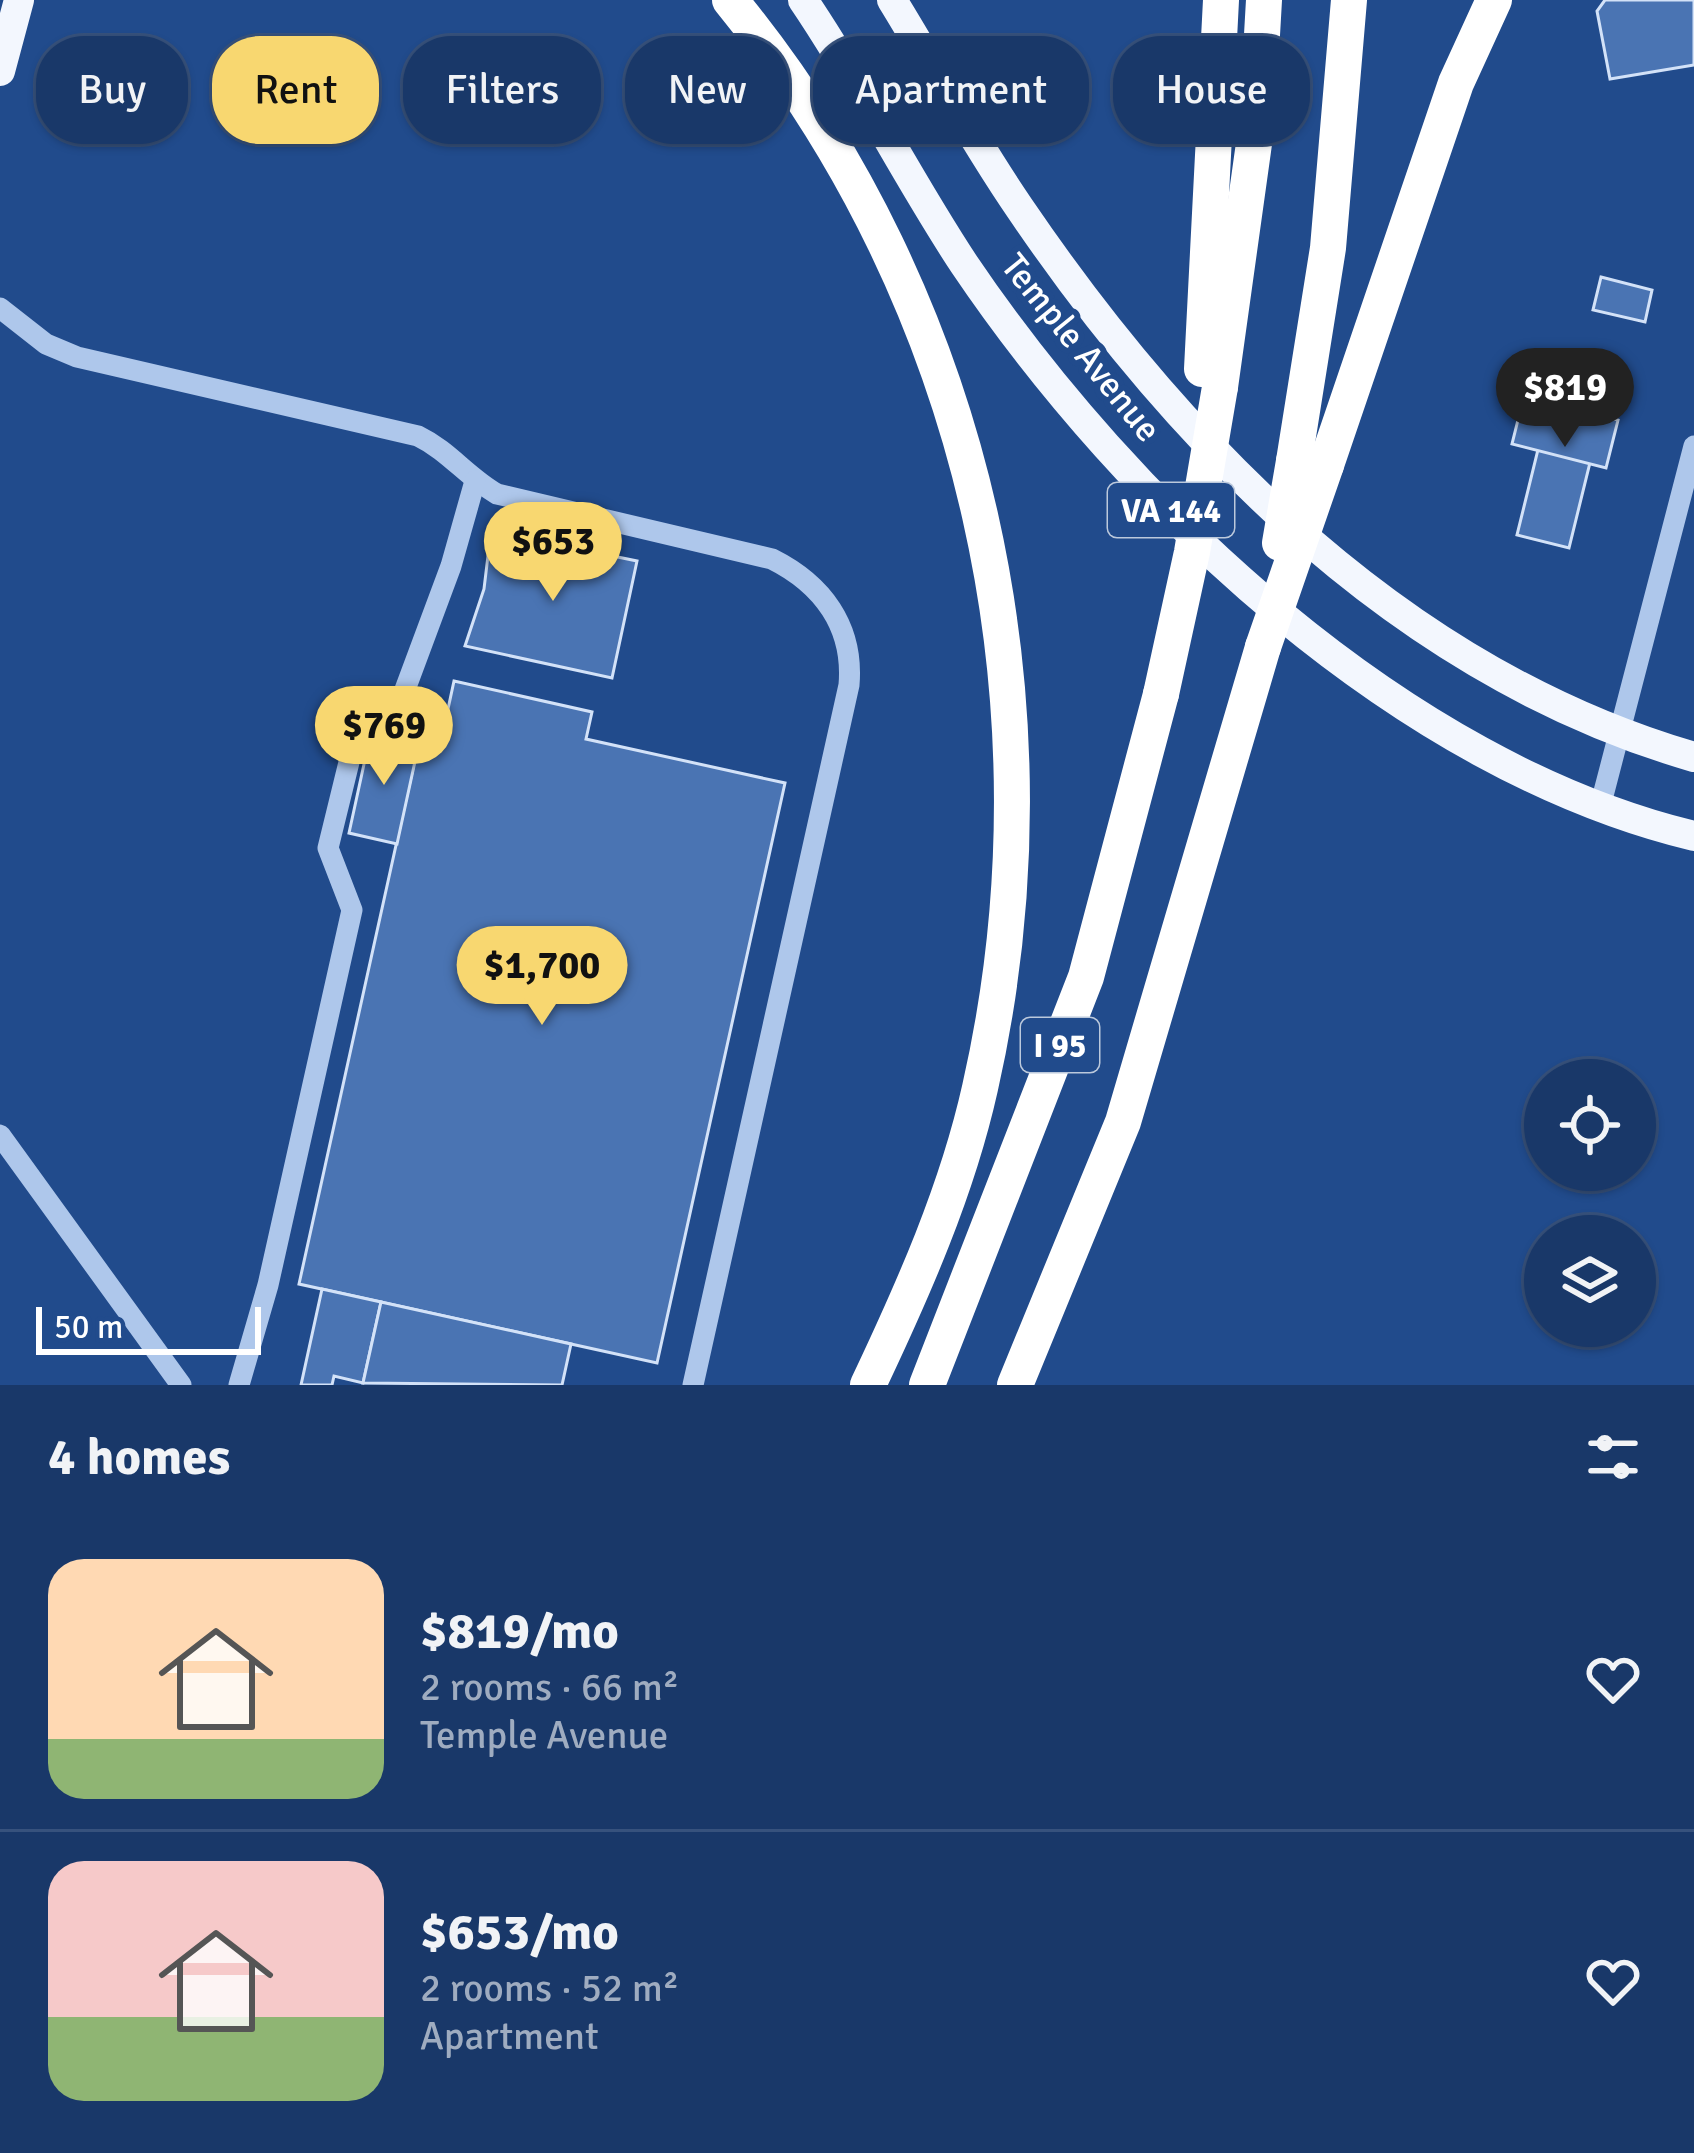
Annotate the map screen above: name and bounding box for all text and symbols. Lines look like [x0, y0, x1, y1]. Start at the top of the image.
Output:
chip: Buy [36, 36, 188, 144]
chip: Rent [212, 36, 379, 144]
chip: Filters [403, 36, 601, 144]
chip: New [625, 36, 789, 144]
chip: Apartment [813, 36, 1089, 144]
chip: House [1113, 36, 1310, 144]
street label: Temple Avenue [991, 245, 1170, 451]
pin: $819 [1494, 348, 1636, 450]
text: $819 [1523, 363, 1607, 411]
road number: VA 144 [1108, 483, 1234, 537]
pin: $653 [482, 502, 624, 604]
text: $653 [511, 517, 595, 565]
pin: $769 [313, 686, 455, 788]
text: $769 [342, 701, 426, 749]
pin: $1,700 [444, 926, 640, 1028]
text: $1,700 [484, 941, 600, 989]
road number: I 95 [1021, 1018, 1099, 1072]
map controls [1524, 1059, 1656, 1347]
button: locate [1524, 1059, 1656, 1191]
button: layers [1524, 1215, 1656, 1347]
scale bar [36, 1301, 261, 1354]
text: 50 m [54, 1307, 123, 1348]
icon: filters [1580, 1424, 1646, 1490]
text: 4 homes [48, 1426, 230, 1489]
text: $819/mo [420, 1600, 619, 1663]
icon: home [144, 1607, 288, 1751]
icon: heart [1580, 1646, 1646, 1712]
text: 2 rooms · 66 m² [420, 1663, 679, 1711]
text: Temple Avenue [420, 1711, 668, 1759]
text: $653/mo [420, 1901, 619, 1964]
icon: home [144, 1909, 288, 2053]
icon: heart [1580, 1948, 1646, 2014]
text: 2 rooms · 52 m² [420, 1964, 679, 2012]
text: Apartment [420, 2012, 599, 2060]

